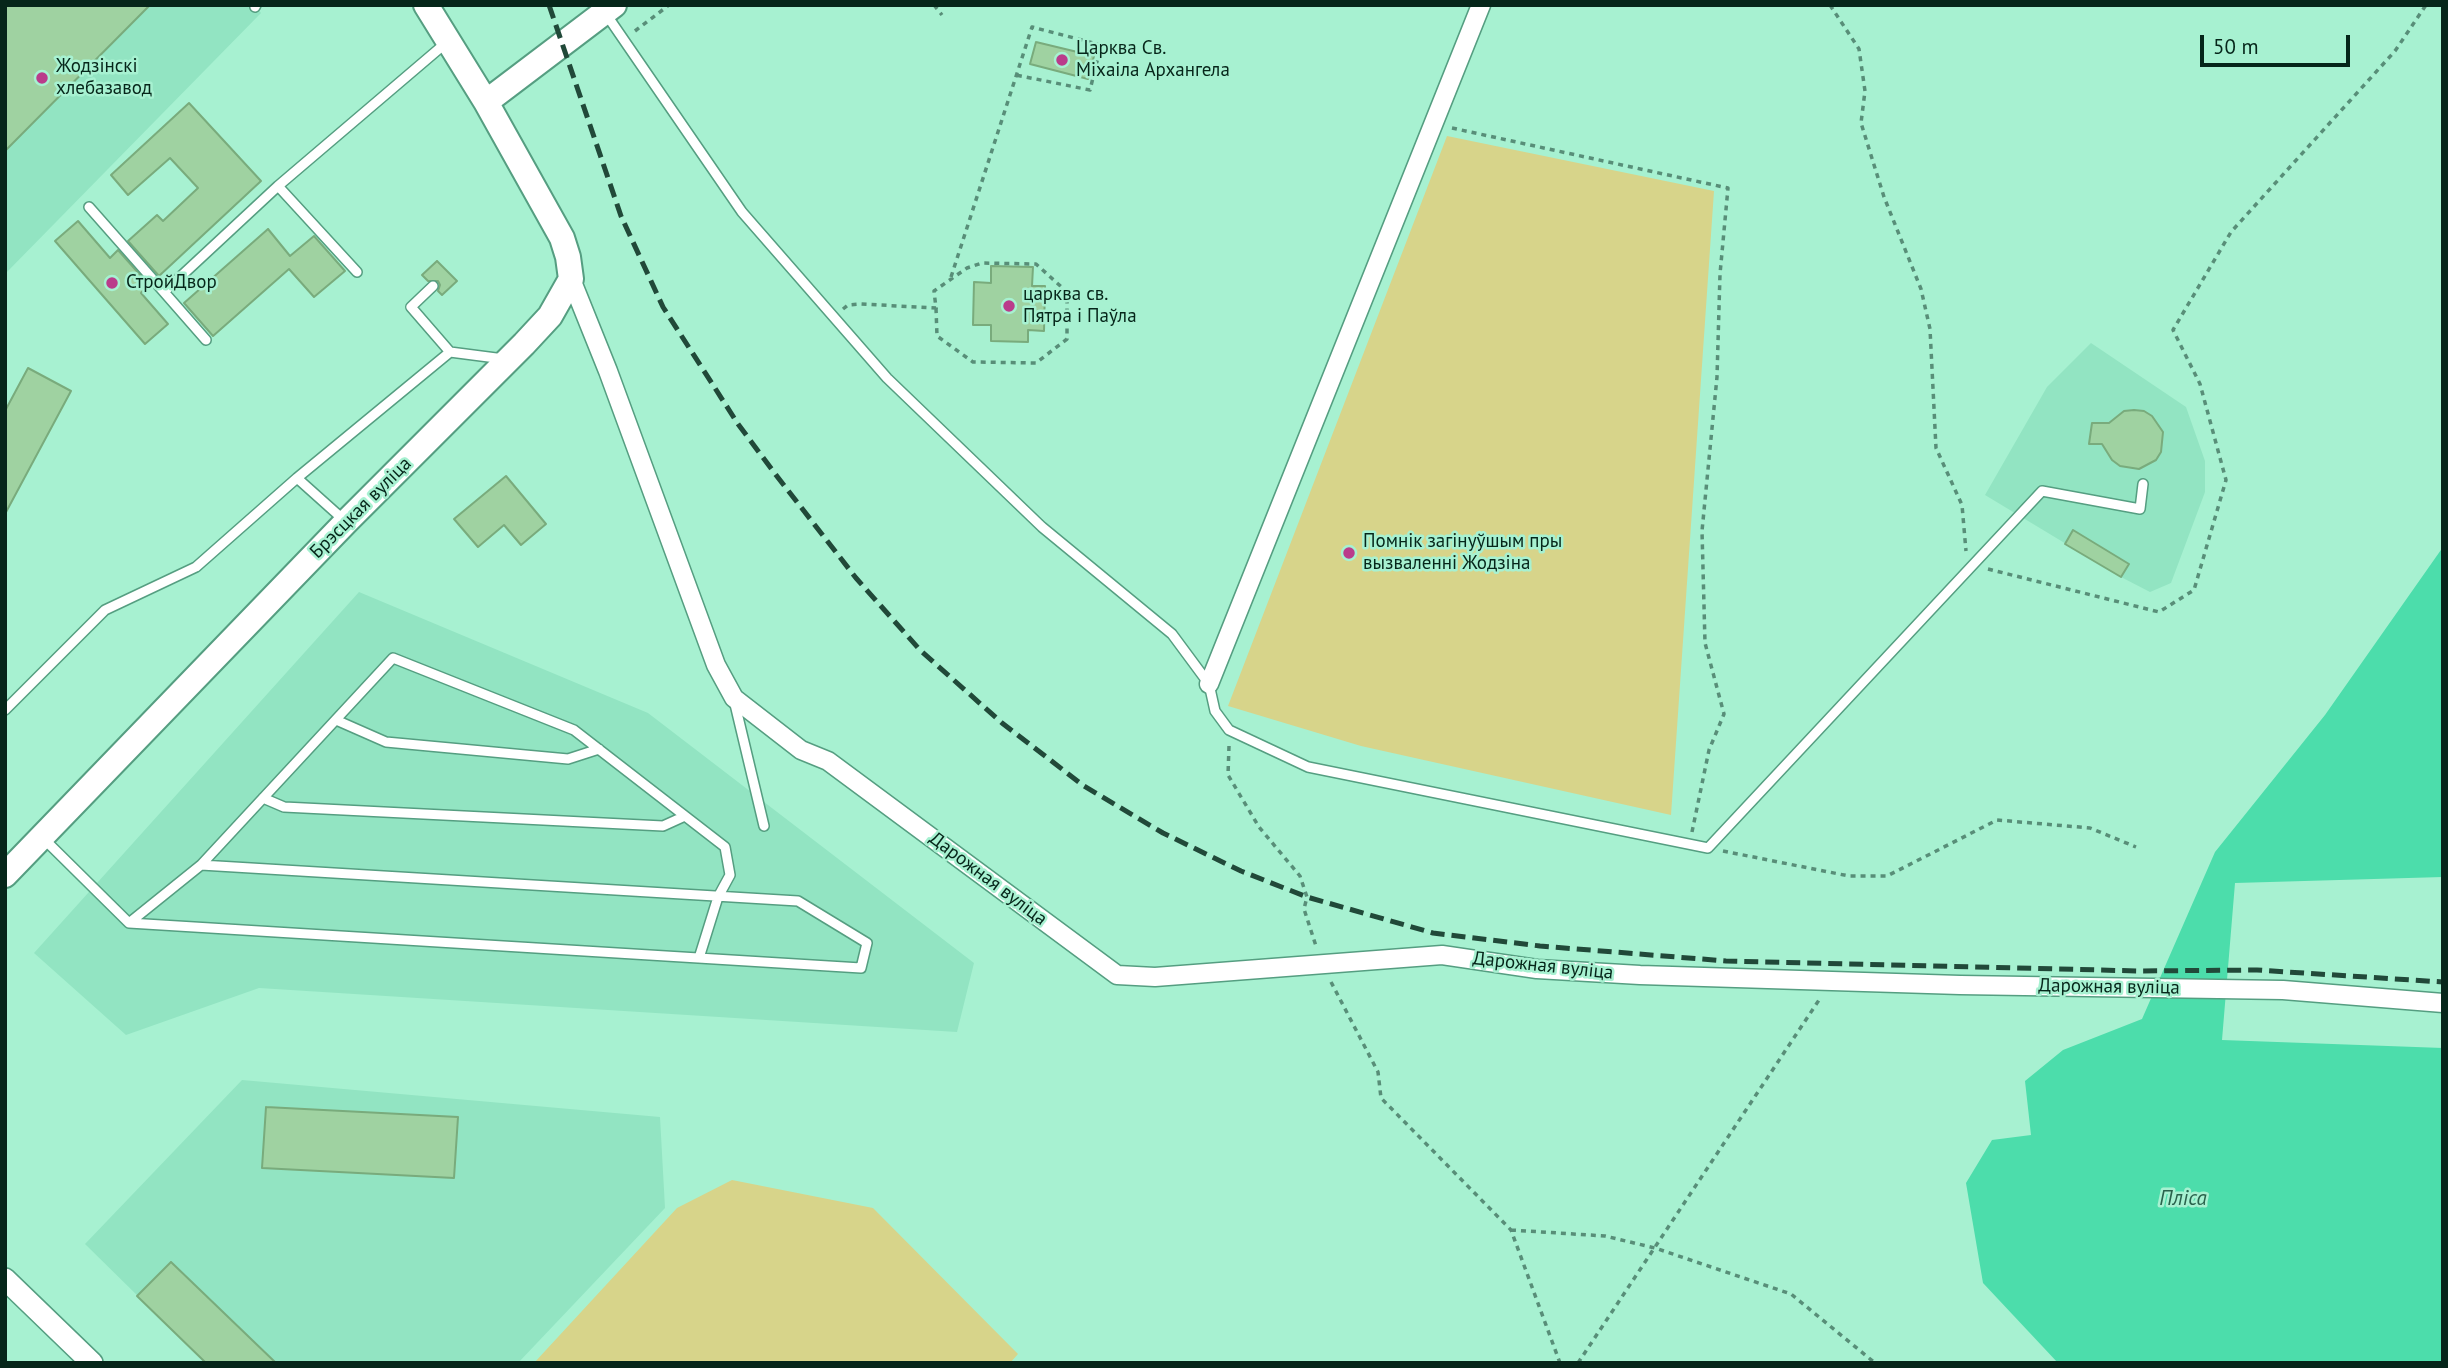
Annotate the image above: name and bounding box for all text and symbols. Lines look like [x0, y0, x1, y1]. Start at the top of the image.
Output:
scale bar [2203, 21, 2354, 65]
text: 50 m [2213, 33, 2259, 60]
place label: Царква Св. Міхаіла Архангела [1076, 38, 1230, 82]
marker: Царква Св. Міхаіла Архангела [1054, 52, 1070, 68]
place label: Жодзінскі хлебазавод [56, 56, 152, 100]
marker: Жодзінскі хлебазавод [34, 70, 50, 86]
place label: СтройДвор [126, 272, 217, 294]
marker: СтройДвор [104, 275, 120, 291]
place label: царква св. Пятра і Паўла [1023, 284, 1137, 328]
marker: царква св. Пятра і Паўла [1001, 298, 1017, 314]
street label: Брэсцкая вуліца [306, 453, 416, 563]
place label: Помнік загінуўшым пры вызваленні Жодзіна [1363, 531, 1562, 575]
marker: Помнік загінуўшым пры вызваленні Жодзіна [1341, 545, 1357, 561]
street label: Дарожная вуліца [925, 827, 1051, 931]
street label: Дарожная вуліца [1472, 947, 1614, 985]
street label: Дарожная вуліца [2038, 974, 2180, 1000]
water label: Пліса [2159, 1186, 2207, 1212]

